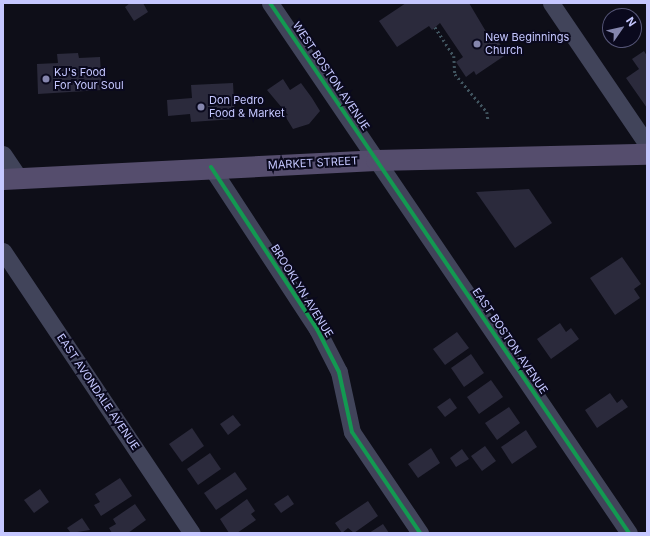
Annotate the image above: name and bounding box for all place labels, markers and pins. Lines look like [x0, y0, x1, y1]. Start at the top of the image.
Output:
place label: New Beginnings Church [485, 31, 569, 57]
marker: New Beginnings Church [472, 39, 482, 49]
place label: KJ's Food For Your Soul [54, 66, 124, 92]
marker: KJ's Food For Your Soul [41, 74, 51, 84]
place label: Don Pedro Food & Market [209, 94, 284, 120]
marker: Don Pedro Food & Market [196, 102, 206, 112]

